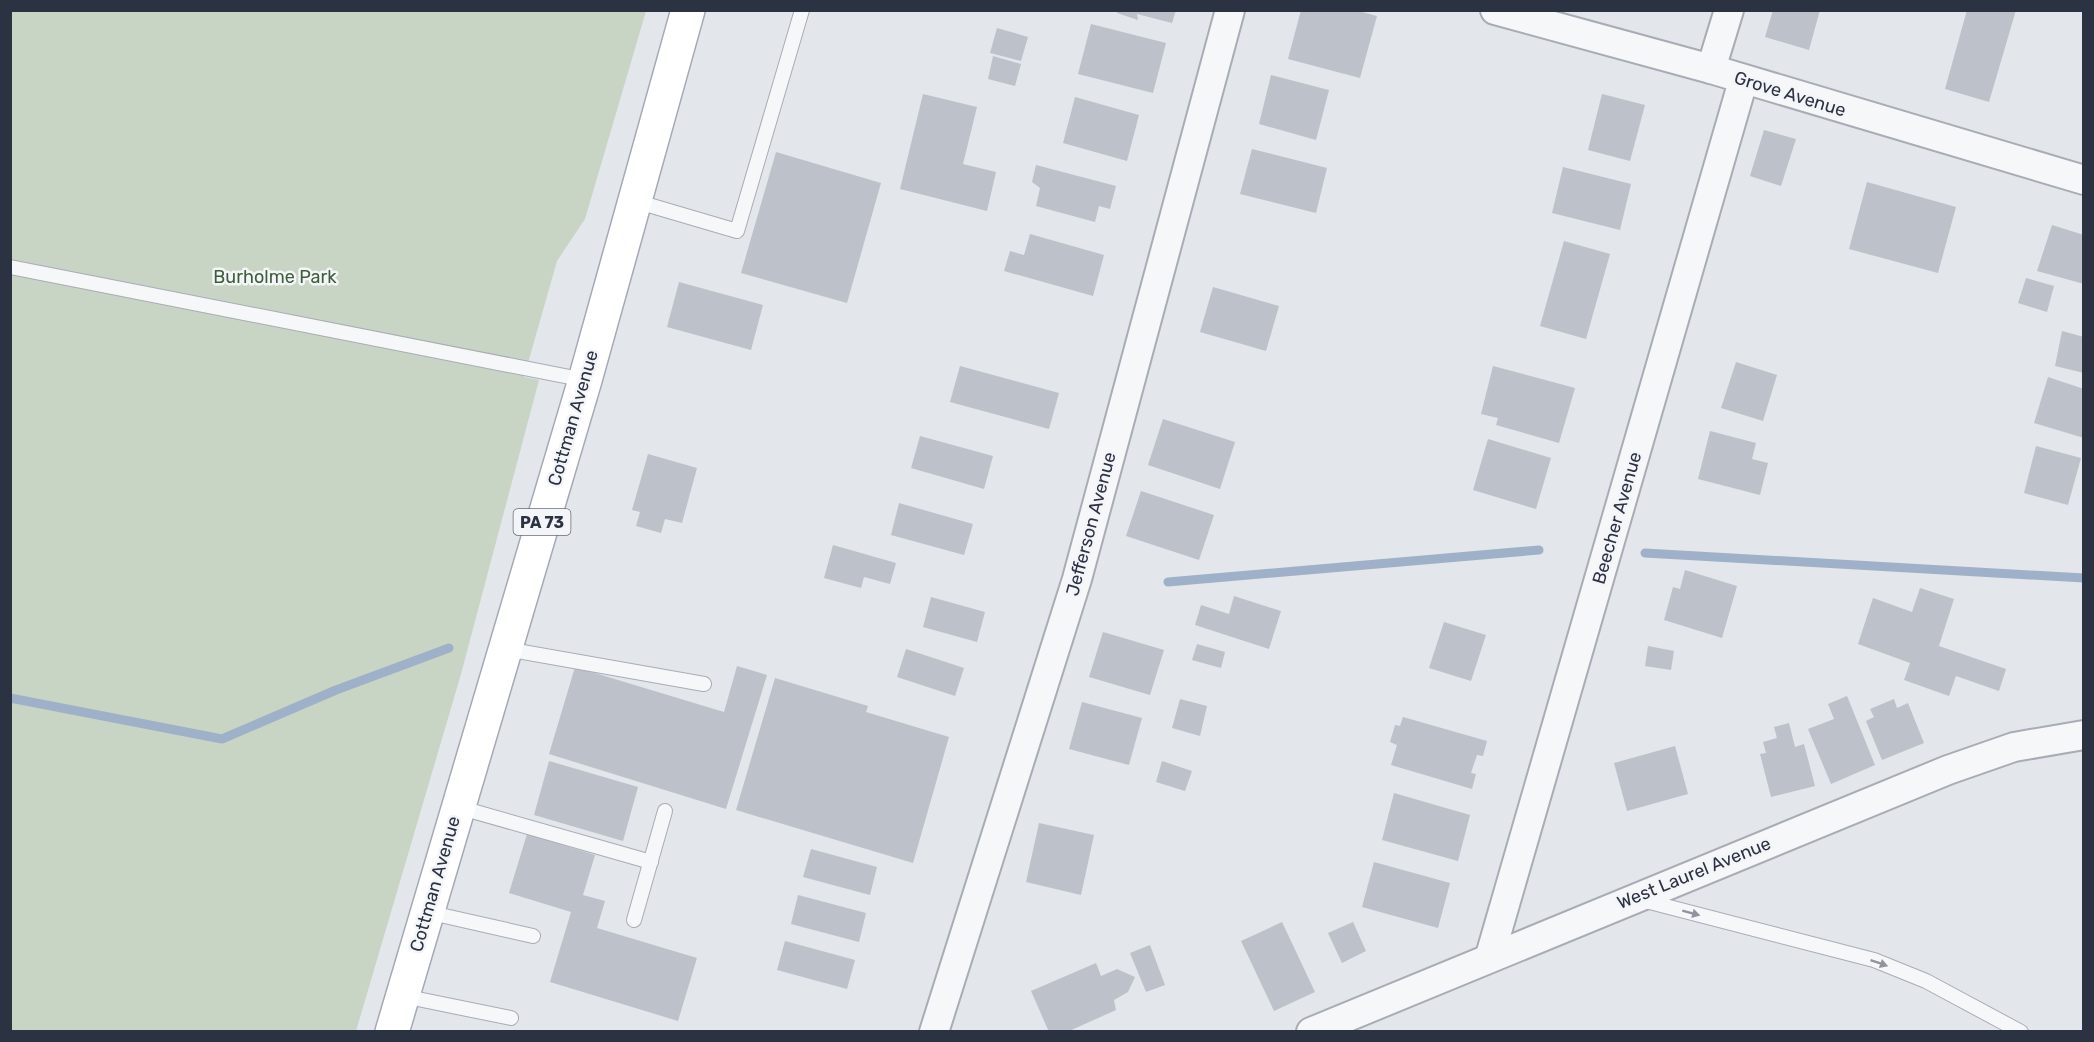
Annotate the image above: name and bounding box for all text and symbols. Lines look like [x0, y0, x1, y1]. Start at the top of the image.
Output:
street label: Grove Avenue [1731, 67, 1849, 121]
park label: Burholme Park [213, 266, 337, 288]
street label: Cottman Avenue [543, 348, 603, 488]
street label: Beecher Avenue [1588, 449, 1646, 587]
street label: Jefferson Avenue [1061, 450, 1121, 598]
road number: PA 73 [514, 509, 570, 535]
street label: Cottman Avenue [405, 814, 465, 954]
street label: West Laurel Avenue [1614, 832, 1774, 914]
one-way arrow [1682, 909, 1700, 918]
one-way arrow [1871, 958, 1889, 968]

